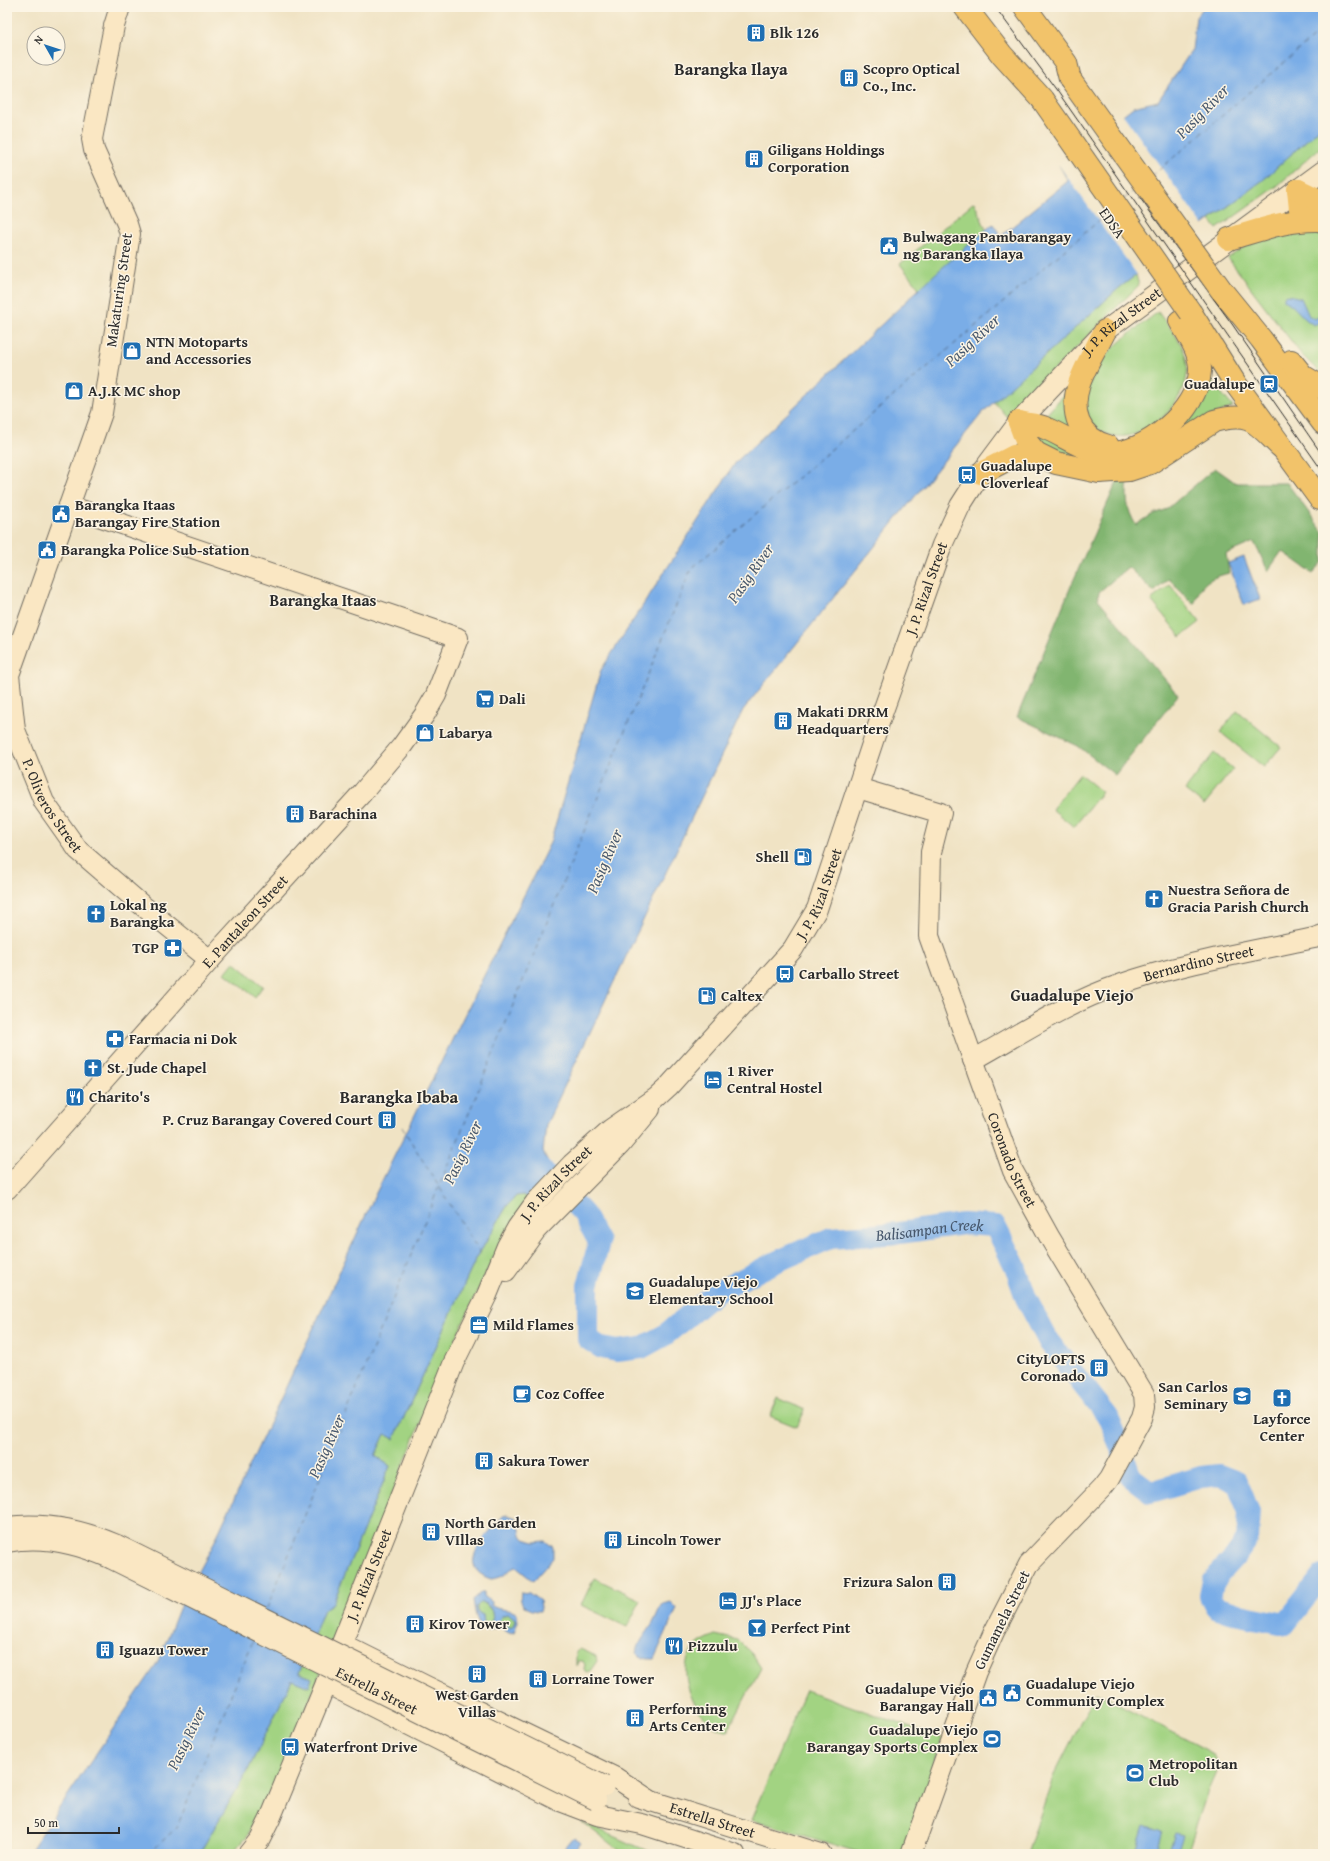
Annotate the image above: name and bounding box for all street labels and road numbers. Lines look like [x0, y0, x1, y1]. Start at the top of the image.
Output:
street label: EDSA [1094, 203, 1131, 242]
street label: Makaturing Street [100, 231, 137, 348]
street label: J. P. Rizal Street [1075, 282, 1166, 361]
street label: J. P. Rizal Street [899, 538, 953, 639]
street label: P. Oliveros Street [18, 755, 88, 858]
street label: J. P. Rizal Street [789, 845, 847, 945]
street label: E. Pantaleon Street [197, 870, 293, 972]
street label: Bernardino Street [1141, 940, 1256, 986]
street label: Coronado Street [983, 1109, 1043, 1212]
street label: J. P. Rizal Street [513, 1140, 597, 1227]
street label: J. P. Rizal Street [340, 1525, 397, 1626]
street label: Gumamela Street [968, 1566, 1035, 1673]
street label: Estrella Street [333, 1661, 422, 1720]
street label: Estrella Street [667, 1797, 759, 1843]

